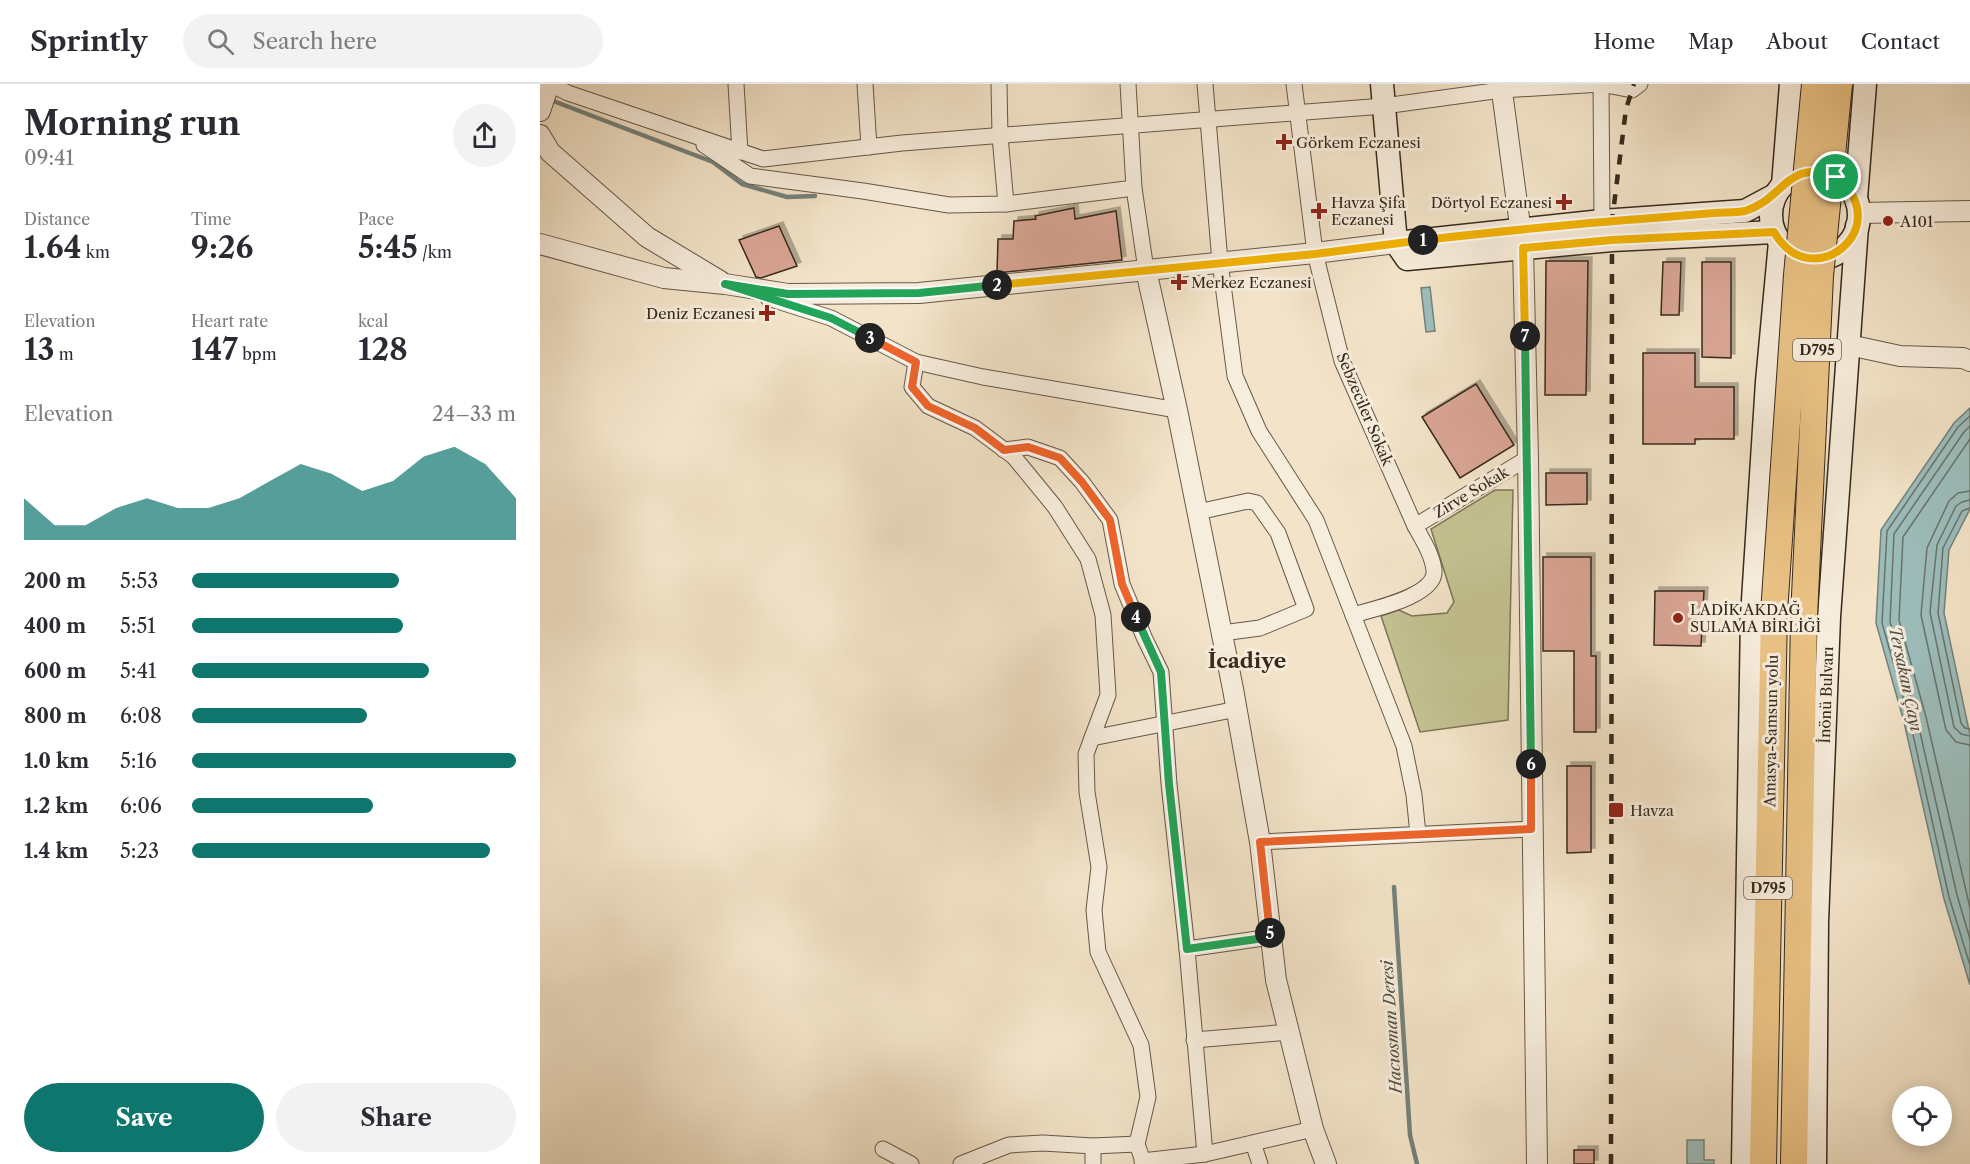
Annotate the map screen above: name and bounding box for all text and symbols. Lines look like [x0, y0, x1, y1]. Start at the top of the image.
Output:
search box [183, 14, 603, 68]
text: Sprintly [30, 24, 147, 58]
icon: search [204, 25, 237, 58]
text: Search here [252, 28, 377, 55]
text: Home [1594, 29, 1655, 54]
text: Map [1688, 29, 1733, 54]
text: About [1766, 29, 1828, 54]
text: Contact [1861, 29, 1940, 54]
text: Morning run [24, 103, 240, 144]
button: share [453, 104, 516, 167]
place label: Görkem Eczanesi [1296, 133, 1421, 152]
marker: Görkem Eczanesi [1277, 135, 1291, 149]
text: 09:41 [24, 146, 74, 170]
pin [1810, 151, 1861, 202]
icon: arrive [1819, 160, 1852, 193]
place label: Havza Şifa Eczanesi [1331, 193, 1406, 229]
place label: Dörtyol Eczanesi [1431, 193, 1552, 212]
marker: Dörtyol Eczanesi [1557, 195, 1571, 209]
marker: Havza Şifa Eczanesi [1312, 204, 1326, 218]
text: Distance [24, 209, 90, 229]
text: Time [191, 209, 231, 229]
text: Pace [358, 209, 394, 229]
place label: A101 [1899, 212, 1934, 231]
marker: A101 [1881, 214, 1895, 228]
pin: 1 [1408, 225, 1438, 255]
text: 1.64 [24, 229, 82, 266]
text: 9:26 [191, 229, 253, 266]
text: 5:45 [358, 229, 418, 266]
text: 1 [1419, 230, 1427, 250]
text: km [82, 242, 110, 262]
text: /km [418, 242, 452, 262]
pin: 2 [982, 270, 1012, 300]
place label: Merkez Eczanesi [1191, 273, 1312, 292]
text: 2 [992, 275, 1002, 295]
marker: Merkez Eczanesi [1172, 275, 1186, 289]
place label: Deniz Eczanesi [646, 304, 755, 323]
marker: Deniz Eczanesi [760, 306, 774, 320]
text: Elevation [24, 311, 95, 331]
text: Heart rate [191, 311, 268, 331]
text: kcal [358, 311, 388, 331]
pin: 7 [1510, 321, 1540, 351]
pin: 3 [855, 323, 885, 353]
text: 7 [1521, 326, 1529, 346]
text: 3 [865, 328, 875, 348]
text: 13 [24, 331, 54, 368]
text: 147 [191, 331, 238, 368]
text: 128 [358, 331, 408, 368]
road number: D795 [1793, 339, 1841, 361]
text: m [54, 344, 74, 364]
text: bpm [238, 344, 277, 364]
street label: Sebzeciler Sokak [1333, 350, 1398, 470]
text: Elevation [24, 402, 113, 426]
text: 24–33 m [432, 402, 516, 426]
street label: Zirve Sokak [1430, 461, 1513, 522]
text: 200 m [24, 569, 86, 593]
text: 5:53 [120, 569, 158, 593]
place label: LADİK AKDAĞ SULAMA BİRLİĞİ [1690, 600, 1821, 636]
pin: 4 [1121, 602, 1151, 632]
text: 4 [1131, 607, 1141, 627]
marker: LADİK AKDAĞ SULAMA BİRLİĞİ [1671, 611, 1685, 625]
text: 400 m [24, 614, 86, 638]
text: 5:51 [120, 614, 156, 638]
water label: Tersakan Çayı [1885, 625, 1927, 733]
street label: İnönü Bulvarı [1815, 646, 1837, 744]
district label: İcadiye [1208, 648, 1286, 673]
street label: Amasya-Samsun yolu [1760, 655, 1782, 808]
text: 600 m [24, 659, 86, 683]
text: 5:41 [120, 659, 156, 683]
text: 800 m [24, 704, 87, 728]
text: 6:08 [120, 704, 162, 728]
text: 1.0 km [24, 749, 89, 773]
text: 5:16 [120, 749, 157, 773]
pin: 6 [1516, 749, 1546, 779]
text: 6 [1526, 754, 1536, 774]
text: 1.2 km [24, 794, 88, 818]
text: 6:06 [120, 794, 162, 818]
marker: Havza [1607, 801, 1625, 819]
place label: Havza [1630, 801, 1674, 820]
text: 1.4 km [24, 839, 89, 863]
text: 5:23 [120, 839, 159, 863]
road number: D795 [1744, 877, 1792, 899]
pin: 5 [1255, 918, 1285, 948]
text: 5 [1266, 923, 1274, 943]
water label: Hacıosman Deresi [1376, 959, 1406, 1096]
button: Save [24, 1083, 264, 1152]
button: Share [276, 1083, 516, 1152]
map controls [1892, 1086, 1952, 1146]
button: locate [1892, 1086, 1952, 1146]

